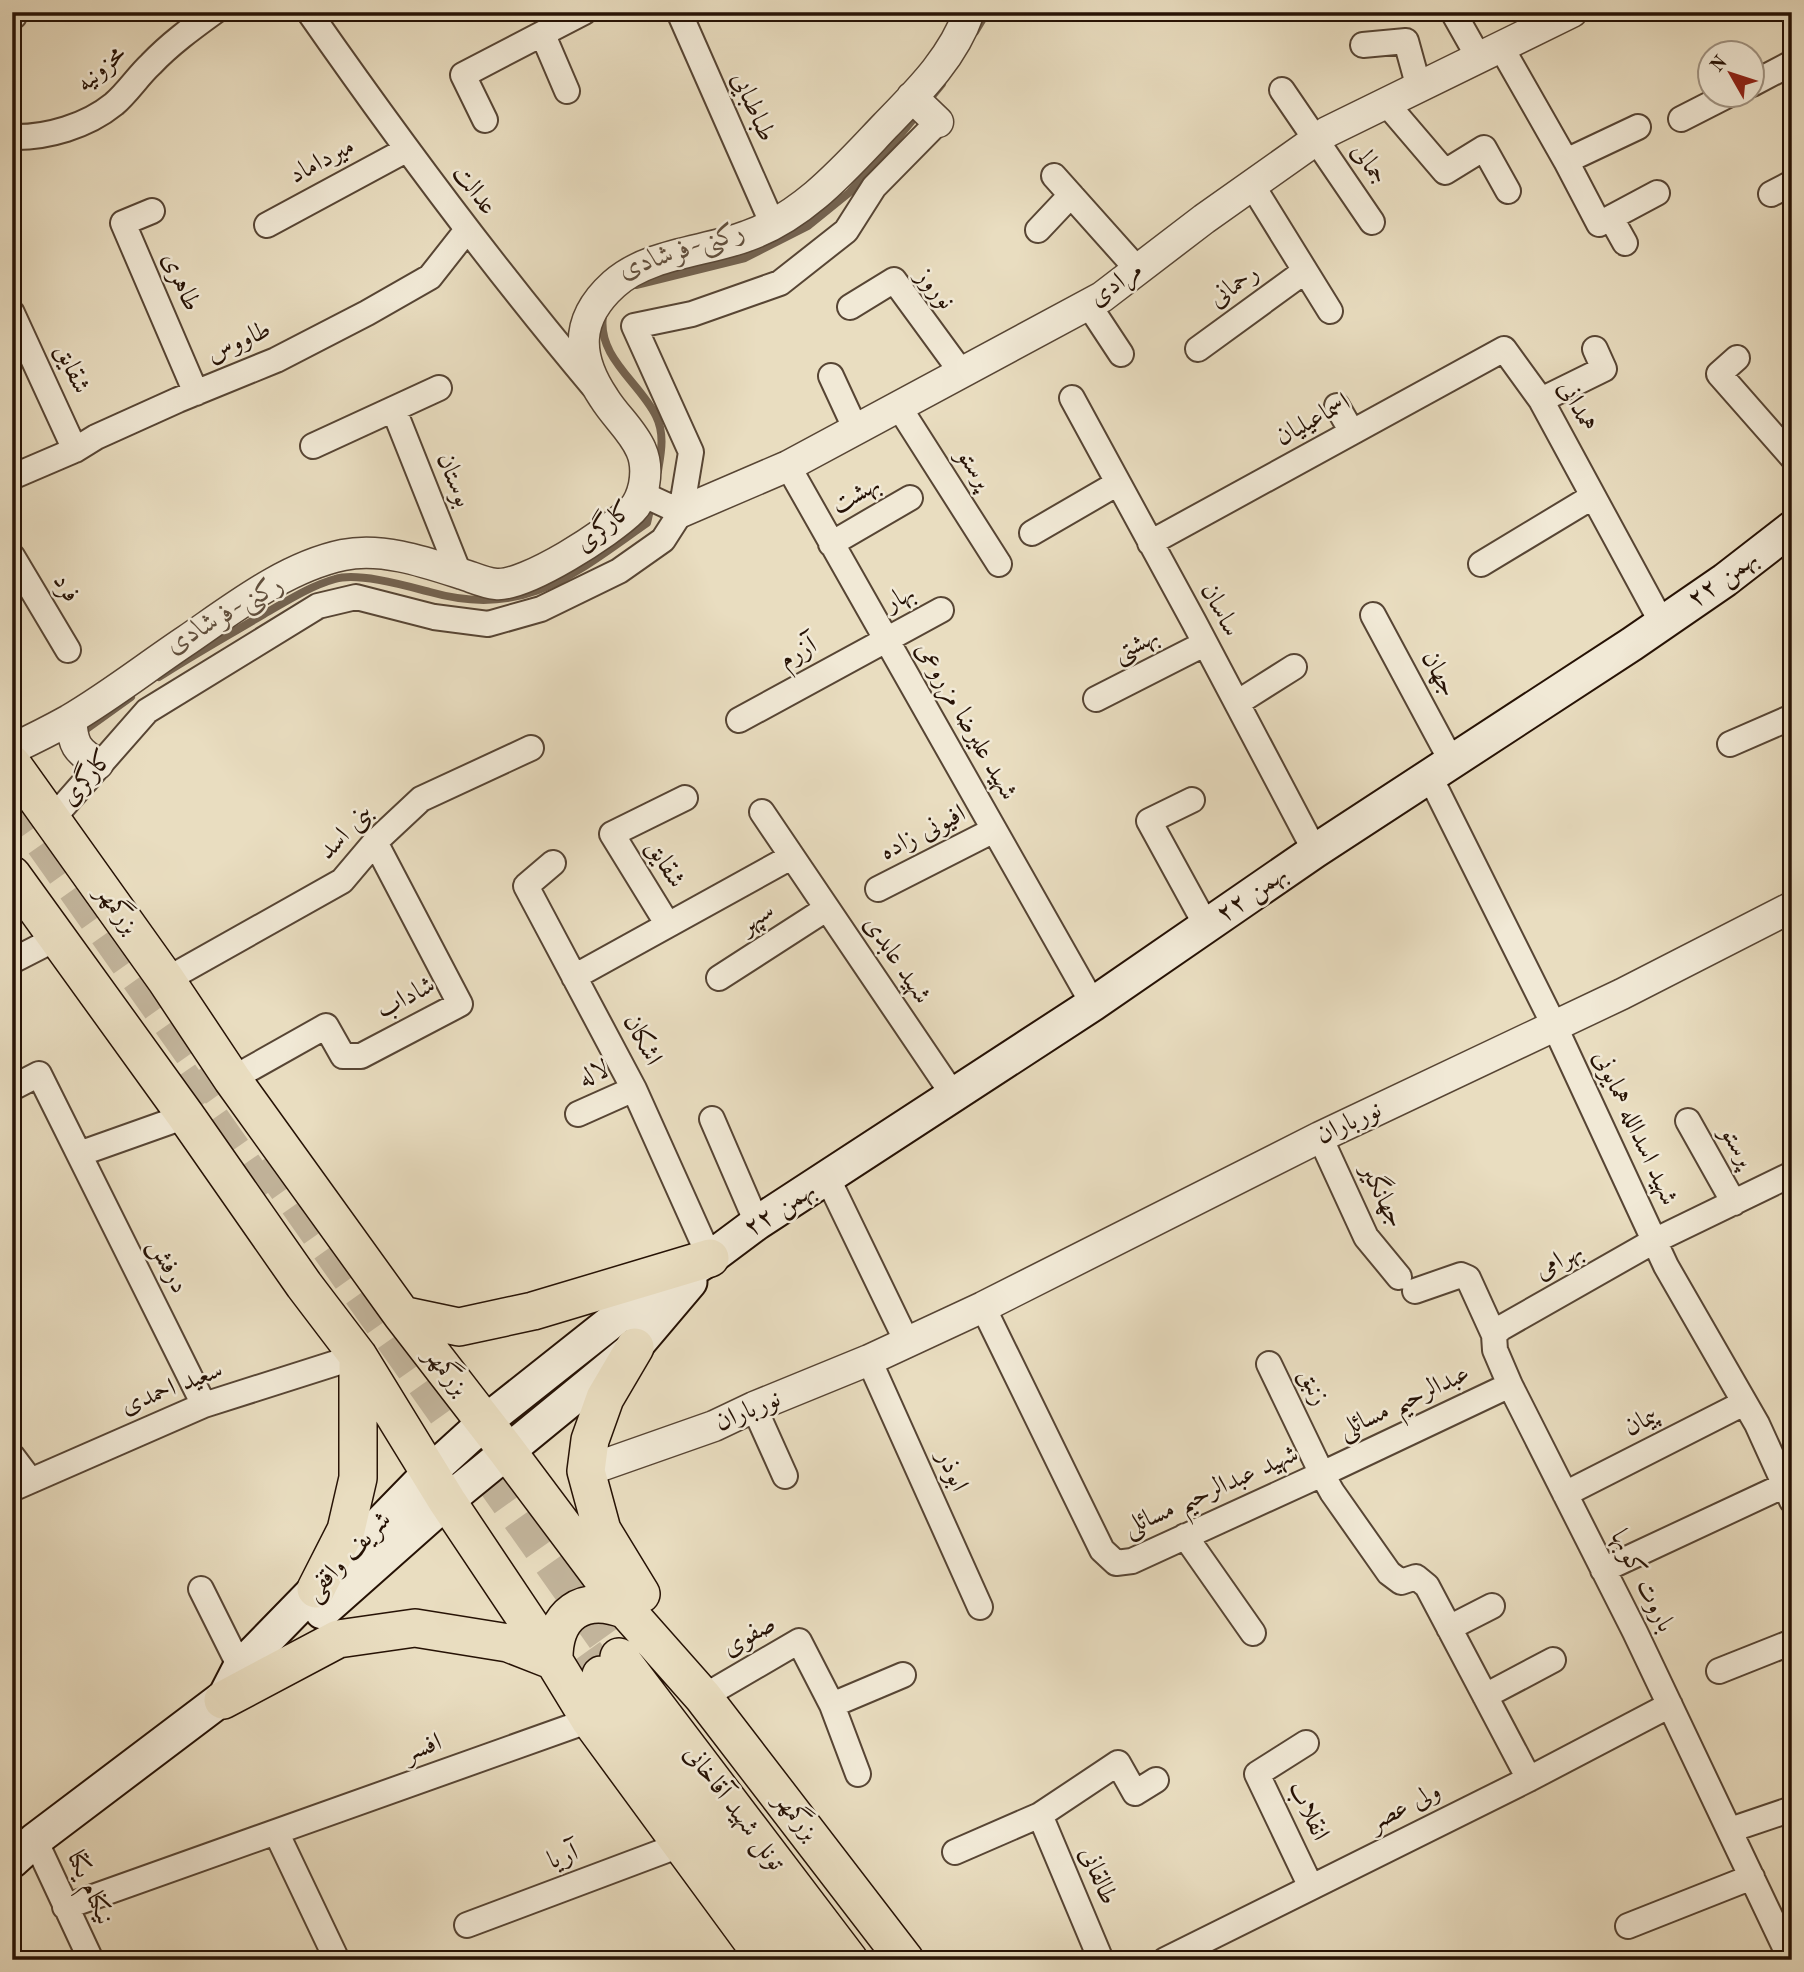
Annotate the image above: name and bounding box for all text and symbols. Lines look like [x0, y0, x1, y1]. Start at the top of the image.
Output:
north arrow [1696, 38, 1766, 108]
street label: محزونیه [71, 40, 132, 99]
text: N [1708, 53, 1732, 76]
street label: طباطبایی [724, 68, 780, 147]
street label: میرداماد [285, 133, 359, 189]
street label: جمالی [1346, 139, 1392, 189]
street label: عدالت [447, 160, 501, 220]
water label: رکنی-فرشادی [615, 217, 750, 288]
street label: طاهری [155, 249, 205, 316]
street label: مرادی [1085, 257, 1149, 314]
street label: رحمانی [1204, 259, 1264, 313]
street label: نوروز [907, 261, 959, 316]
street label: طاووس [203, 316, 275, 368]
street label: شقایق [49, 340, 94, 398]
street label: همدانی [1552, 376, 1602, 436]
street label: اسماعیلیان [1271, 389, 1355, 451]
street label: پرستو [948, 442, 998, 497]
street label: بوستان [430, 449, 477, 512]
street label: بهشت [827, 471, 886, 521]
street label: کارگری [567, 492, 638, 558]
street label: ۲۲ بهمن [1683, 545, 1765, 615]
street label: فرد [46, 569, 84, 608]
water label: رکنی-فرشادی [161, 569, 290, 663]
street label: بهار [878, 579, 920, 620]
street label: ساسان [1195, 579, 1245, 641]
street label: بهشتی [1109, 623, 1165, 671]
street label: آزرم [773, 628, 827, 681]
street label: شهید علیرضا مزروعی [908, 638, 1022, 806]
street label: جهان [1416, 647, 1462, 701]
street label: کارگری [51, 741, 119, 812]
street label: بنی اسد [314, 799, 380, 866]
street label: افیونی زاده [876, 800, 971, 867]
street label: شقایق [640, 835, 690, 893]
street label: ۲۲ بهمن [1212, 861, 1294, 930]
street label: بزرگمهر [88, 875, 147, 941]
street label: سپهر [732, 897, 781, 943]
street label: شهید عابدی [857, 911, 936, 1010]
street label: شاداب [372, 972, 440, 1025]
street label: اشکان [618, 1009, 668, 1070]
street label: شهید اسدالله همایونی [1586, 1046, 1682, 1210]
street label: لاله [575, 1056, 613, 1092]
street label: نورباران [1313, 1097, 1386, 1151]
street label: پرستو [1712, 1120, 1760, 1175]
street label: جهانگیر [1354, 1155, 1413, 1232]
street label: ۲۲ بهمن [740, 1176, 822, 1244]
street label: درفش [141, 1234, 193, 1299]
street label: بهرامی [1530, 1237, 1588, 1286]
street label: بزرگمهر [416, 1337, 477, 1403]
street label: سعید احمدی [117, 1357, 227, 1419]
street label: عبدالرحیم مسائلی [1334, 1359, 1478, 1454]
street label: زنبق [1292, 1364, 1333, 1410]
street label: نورباران [712, 1386, 785, 1438]
street label: پیمان [1620, 1402, 1664, 1442]
street label: شهید عبدالرحیم مسائلی [1119, 1440, 1307, 1551]
street label: ابوذر [929, 1444, 972, 1496]
street label: شریف واقفی [300, 1507, 399, 1608]
street label: باروت کوبها [1603, 1526, 1679, 1637]
street label: صفوی [718, 1611, 781, 1663]
street label: افسر [398, 1729, 446, 1770]
street label: تونل شهید آقاخانی [676, 1738, 793, 1878]
street label: انقلاب [1282, 1777, 1333, 1845]
street label: ولی عصر [1362, 1778, 1446, 1839]
street label: بزرگمهر [766, 1782, 827, 1848]
street label: آریا [543, 1835, 584, 1875]
street label: طالقانی [1074, 1843, 1122, 1909]
street label: نیکنام یکتا [54, 1847, 118, 1932]

